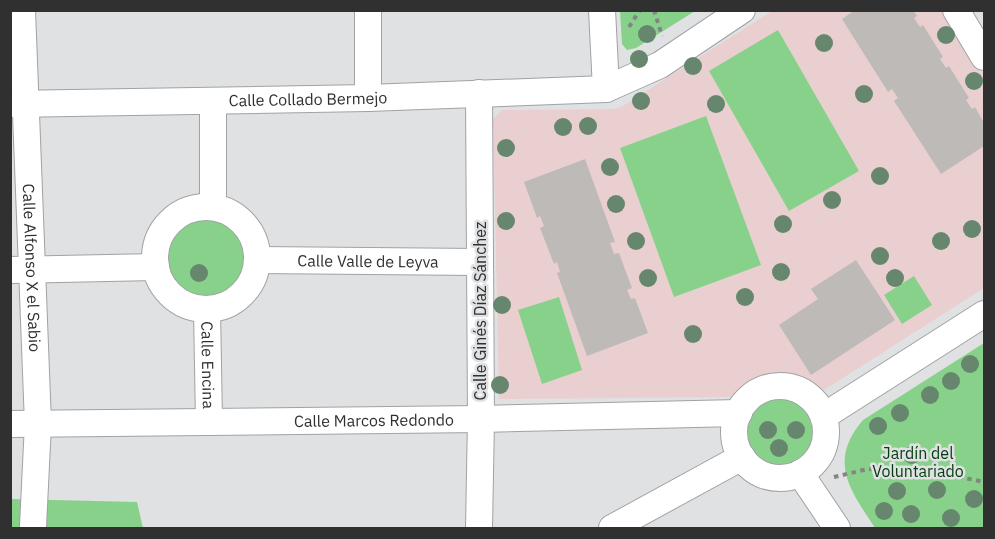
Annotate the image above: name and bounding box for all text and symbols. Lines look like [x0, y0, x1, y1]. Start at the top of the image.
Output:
street label: Calle Collado Bermejo [228, 87, 388, 110]
street label: Calle Alfonso X el Sabio [19, 183, 45, 353]
street label: Calle Ginés Díaz Sánchez [470, 222, 490, 400]
street label: Calle Valle de Leyva [297, 250, 439, 272]
street label: Calle Encina [197, 321, 219, 410]
street label: Calle Marcos Redondo [294, 409, 454, 431]
park label: Jardín del Voluntariado [872, 443, 964, 481]

